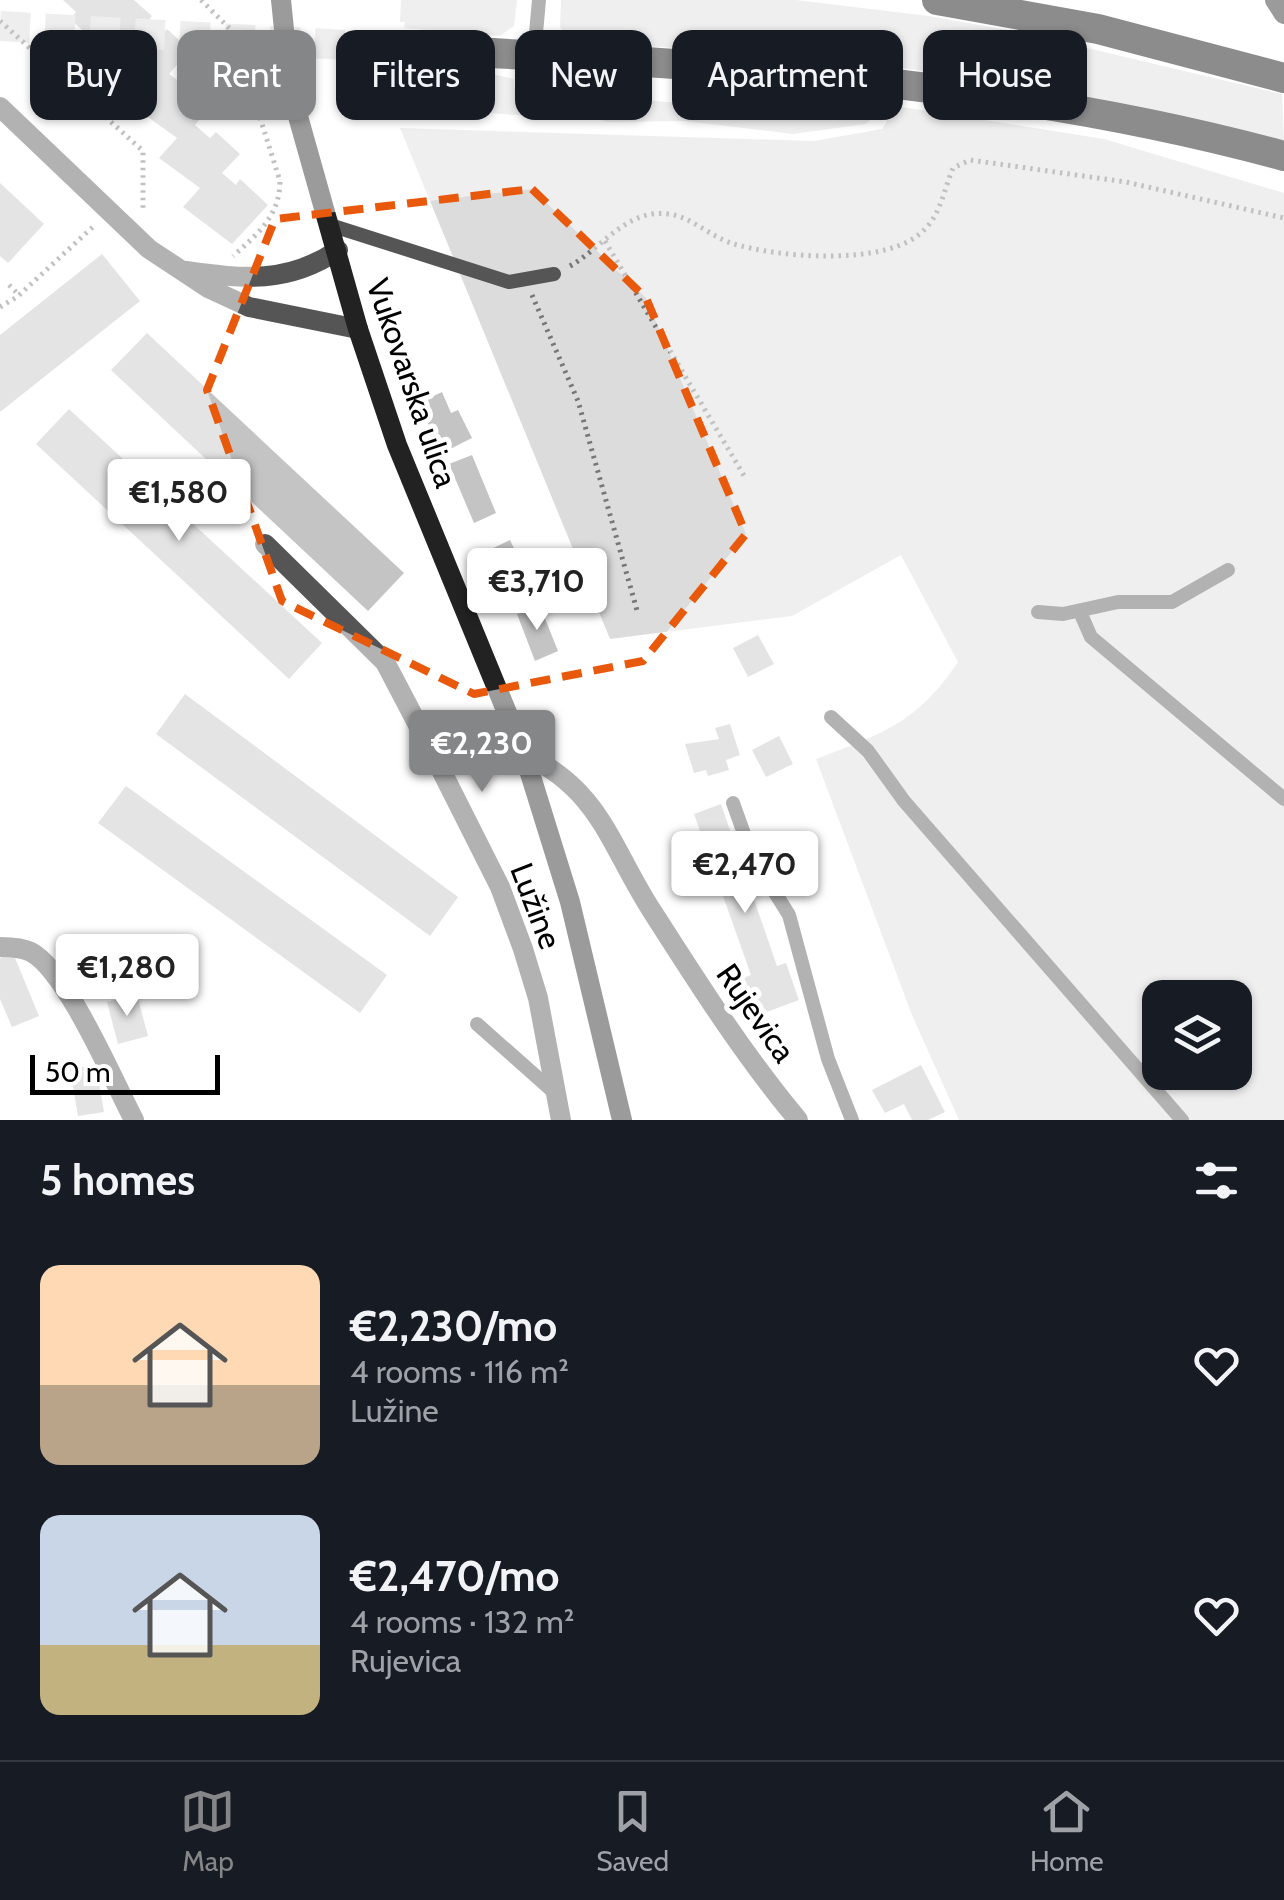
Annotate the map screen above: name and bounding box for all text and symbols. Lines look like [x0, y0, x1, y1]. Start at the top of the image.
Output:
chip: Buy [30, 30, 157, 120]
chip: Rent [177, 30, 316, 120]
chip: Filters [336, 30, 495, 120]
chip: New [515, 30, 652, 120]
chip: Apartment [672, 30, 903, 120]
chip: House [923, 30, 1087, 120]
street label: Vukovarska ulica [359, 273, 467, 493]
pin: €1,580 [98, 459, 260, 544]
text: €1,580 [130, 472, 228, 511]
pin: €3,710 [456, 548, 618, 633]
text: €3,710 [489, 561, 585, 600]
pin: €2,230 [401, 710, 563, 795]
text: €2,230 [431, 723, 533, 762]
pin: €2,470 [664, 831, 826, 916]
text: €2,470 [693, 844, 797, 883]
street label: Lužine [502, 857, 571, 954]
pin: €1,280 [46, 934, 208, 1019]
text: €1,280 [78, 947, 176, 986]
street label: Rujevica [709, 956, 805, 1070]
map controls [1142, 980, 1252, 1090]
button: layers [1142, 980, 1252, 1090]
scale bar [30, 1050, 220, 1094]
text: 50 m [45, 1055, 111, 1089]
icon: filters [1189, 1153, 1244, 1208]
text: 5 homes [40, 1154, 195, 1206]
text: €2,230/mo [350, 1300, 557, 1352]
icon: home [120, 1305, 240, 1425]
icon: heart [1189, 1338, 1244, 1393]
text: 4 rooms · 116 m² [350, 1352, 569, 1391]
text: Lužine [350, 1391, 439, 1430]
text: €2,470/mo [350, 1550, 560, 1602]
icon: home [120, 1555, 240, 1675]
icon: heart [1189, 1588, 1244, 1643]
text: 4 rooms · 132 m² [350, 1602, 574, 1641]
text: Rujevica [350, 1641, 461, 1680]
tab: Map [180, 1784, 235, 1878]
tab: Saved [596, 1784, 669, 1878]
tab: Home [1030, 1784, 1104, 1878]

